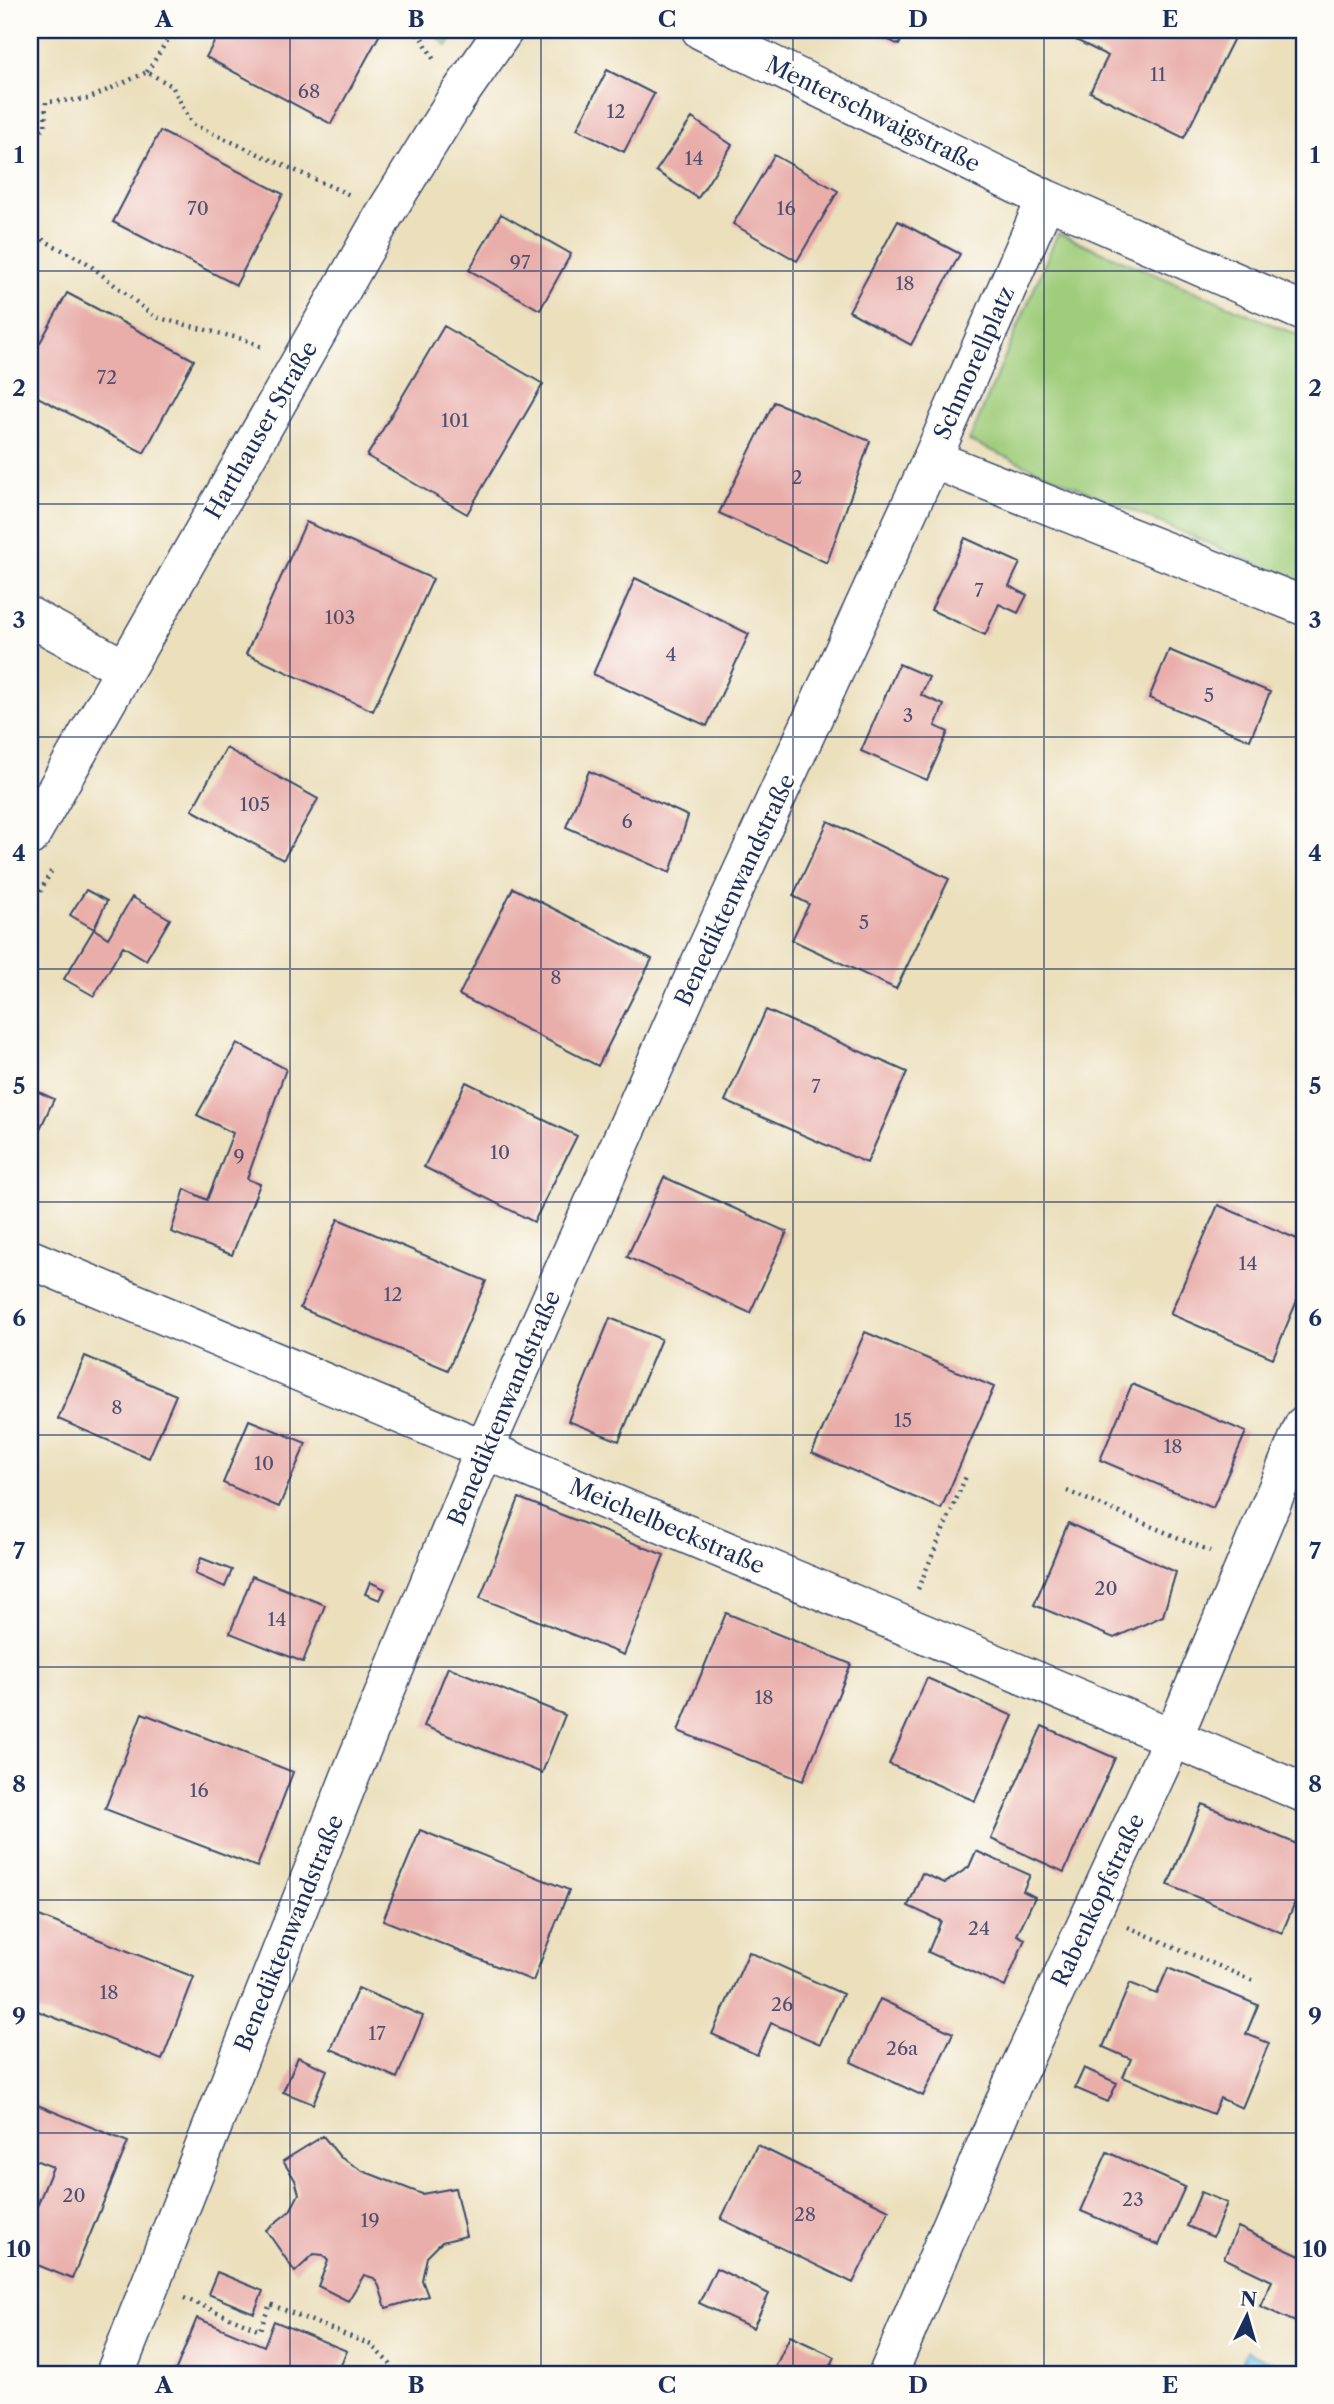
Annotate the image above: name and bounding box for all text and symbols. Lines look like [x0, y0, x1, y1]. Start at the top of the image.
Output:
text: A [154, 5, 174, 33]
text: B [407, 5, 425, 33]
text: C [658, 5, 676, 33]
text: D [908, 5, 928, 33]
text: E [1162, 5, 1178, 33]
street label: Menterschwaigstraße [761, 50, 985, 178]
house number: 11 [1150, 63, 1166, 86]
house number: 68 [298, 80, 320, 103]
house number: 12 [607, 100, 626, 123]
text: 1 [14, 141, 25, 169]
text: 1 [1310, 141, 1321, 169]
house number: 14 [685, 147, 703, 170]
house number: 70 [187, 197, 209, 220]
house number: 16 [776, 197, 796, 220]
house number: 97 [510, 251, 531, 274]
house number: 18 [895, 272, 915, 295]
street label: Schmorellplatz [928, 282, 1020, 444]
street label: Harthauser Straße [199, 336, 323, 524]
house number: 72 [97, 366, 117, 389]
text: 2 [12, 374, 26, 402]
text: 2 [1308, 374, 1322, 402]
house number: 101 [441, 409, 469, 432]
house number: 2 [792, 466, 803, 489]
house number: 7 [974, 579, 984, 602]
text: 3 [13, 606, 26, 634]
house number: 103 [325, 606, 355, 629]
text: 3 [1309, 606, 1322, 634]
house number: 4 [666, 643, 677, 666]
house number: 5 [1204, 684, 1214, 707]
house number: 3 [903, 704, 913, 727]
street label: Benediktenwandstraße [669, 770, 801, 1010]
house number: 105 [240, 793, 270, 816]
house number: 6 [621, 810, 633, 833]
text: 4 [12, 839, 26, 867]
text: 4 [1308, 839, 1322, 867]
house number: 5 [859, 911, 869, 934]
house number: 8 [550, 966, 562, 989]
text: 5 [13, 1072, 25, 1100]
text: 5 [1309, 1072, 1321, 1100]
house number: 7 [811, 1075, 821, 1098]
house number: 10 [490, 1141, 510, 1164]
house number: 9 [233, 1145, 245, 1168]
house number: 14 [1239, 1252, 1257, 1275]
house number: 12 [384, 1283, 403, 1306]
street label: Benediktenwandstraße [442, 1286, 566, 1530]
text: 6 [12, 1304, 26, 1332]
text: 6 [1308, 1304, 1322, 1332]
house number: 8 [111, 1396, 123, 1419]
house number: 15 [894, 1409, 912, 1432]
house number: 18 [1163, 1435, 1183, 1458]
house number: 10 [254, 1452, 274, 1475]
street label: Meichelbeckstraße [565, 1472, 769, 1580]
text: 7 [13, 1537, 25, 1565]
text: 7 [1309, 1537, 1321, 1565]
house number: 20 [1095, 1577, 1117, 1600]
house number: 14 [268, 1608, 286, 1631]
house number: 18 [754, 1686, 774, 1709]
text: 8 [12, 1770, 26, 1798]
text: 8 [1308, 1770, 1322, 1798]
house number: 16 [189, 1779, 209, 1802]
street label: Rabenkopfstraße [1046, 1809, 1150, 1991]
street label: Benediktenwandstraße [229, 1811, 349, 2055]
house number: 24 [968, 1917, 990, 1940]
house number: 18 [99, 1981, 119, 2004]
house number: 26 [771, 1993, 793, 2016]
text: 9 [12, 2002, 26, 2030]
text: 9 [1308, 2002, 1322, 2030]
house number: 17 [368, 2022, 386, 2045]
house number: 26a [886, 2037, 918, 2060]
house number: 20 [63, 2184, 85, 2207]
house number: 23 [1122, 2188, 1144, 2211]
house number: 28 [794, 2203, 816, 2226]
house number: 19 [360, 2209, 380, 2232]
text: 10 [7, 2235, 31, 2263]
text: 10 [1303, 2235, 1327, 2263]
north arrow [1212, 2282, 1282, 2352]
text: N [1239, 2287, 1258, 2312]
text: A [154, 2371, 174, 2399]
text: B [407, 2371, 425, 2399]
text: C [658, 2371, 676, 2399]
text: D [908, 2371, 928, 2399]
text: E [1162, 2371, 1178, 2399]

